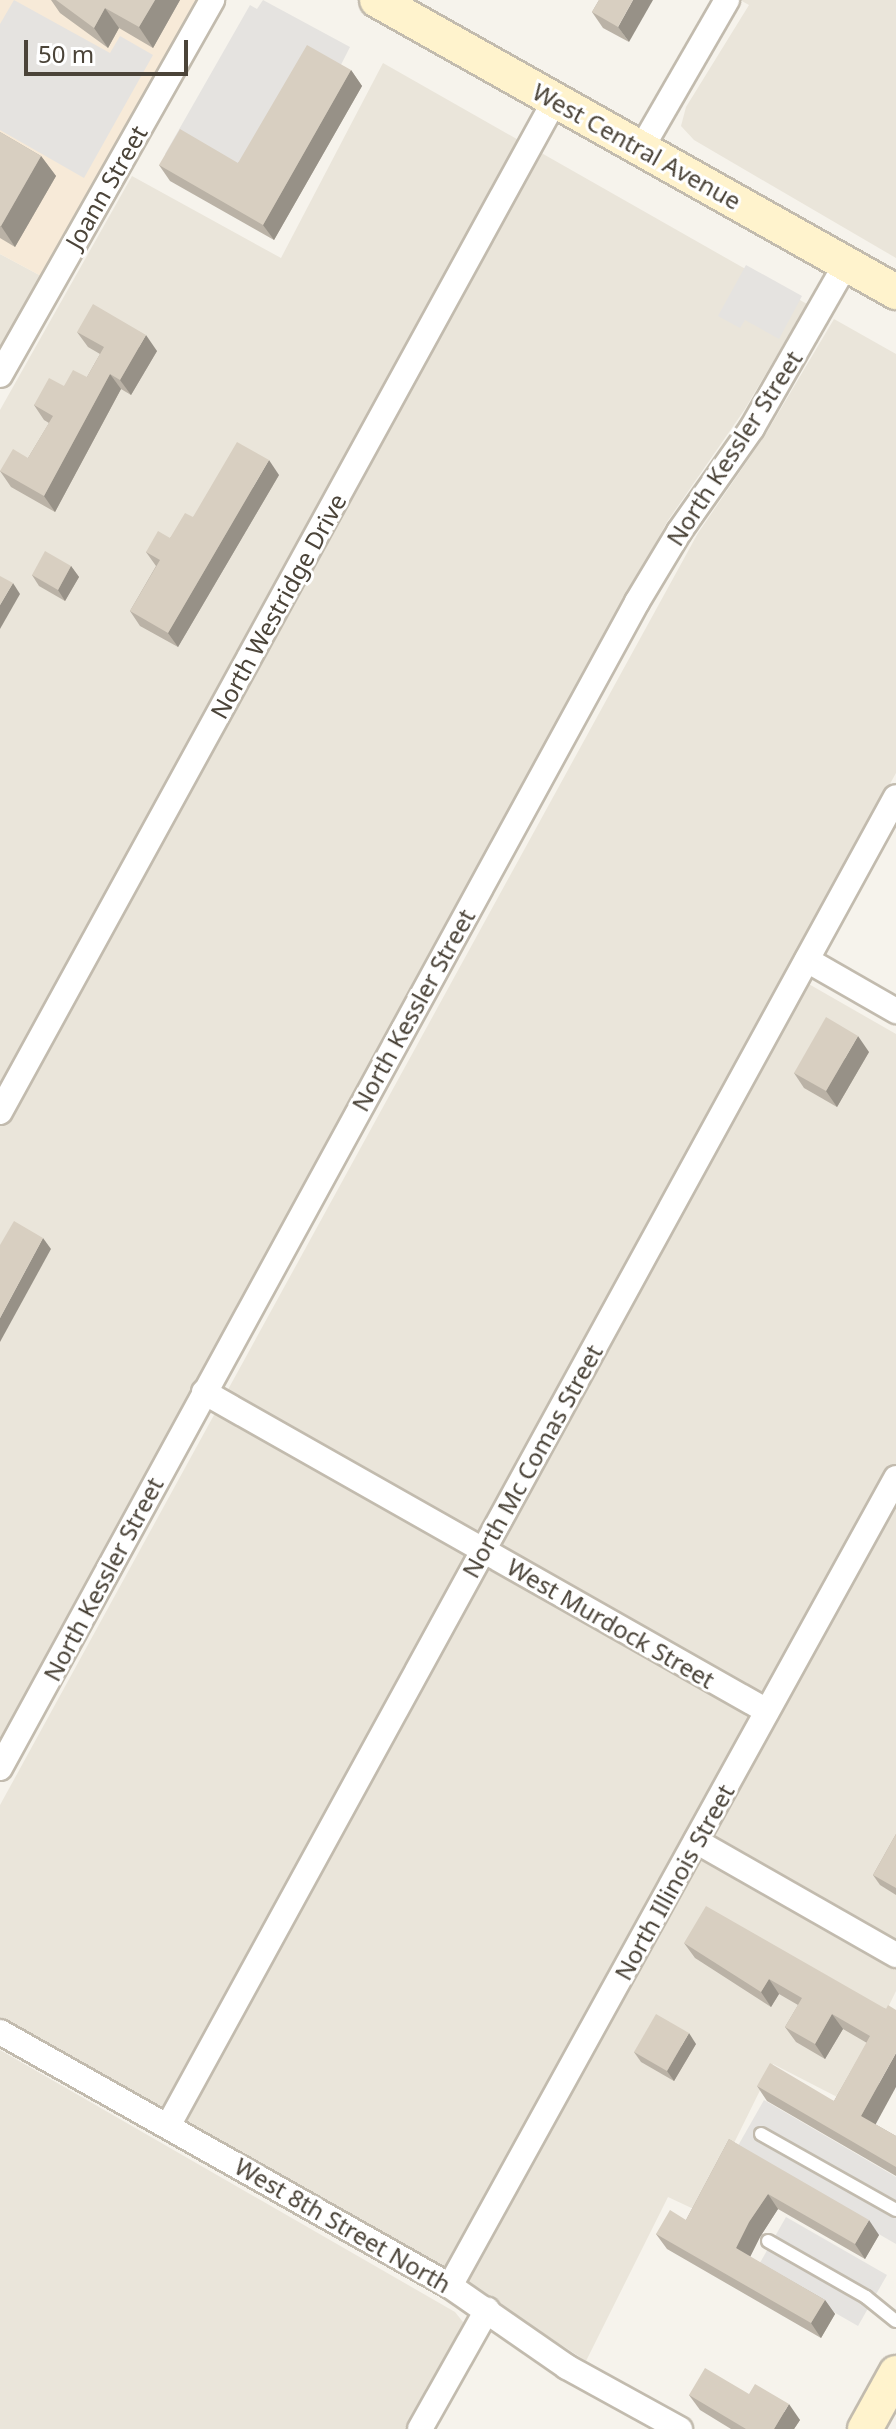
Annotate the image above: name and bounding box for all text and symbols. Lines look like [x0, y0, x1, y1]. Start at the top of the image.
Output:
scale bar [28, 24, 192, 74]
text: 50 m [38, 37, 94, 70]
street label: West Central Avenue [528, 77, 746, 215]
street label: Joann Street [59, 120, 153, 254]
street label: North Kessler Street [660, 345, 808, 551]
street label: North Westridge Drive [204, 489, 352, 723]
street label: North Kessler Street [345, 904, 481, 1116]
street label: North Mc Comas Street [456, 1339, 608, 1583]
street label: North Kessler Street [37, 1472, 169, 1686]
street label: West Murdock Street [502, 1552, 720, 1694]
street label: North Illinois Street [608, 1779, 740, 1985]
street label: West 8th Street North [230, 2151, 456, 2299]

